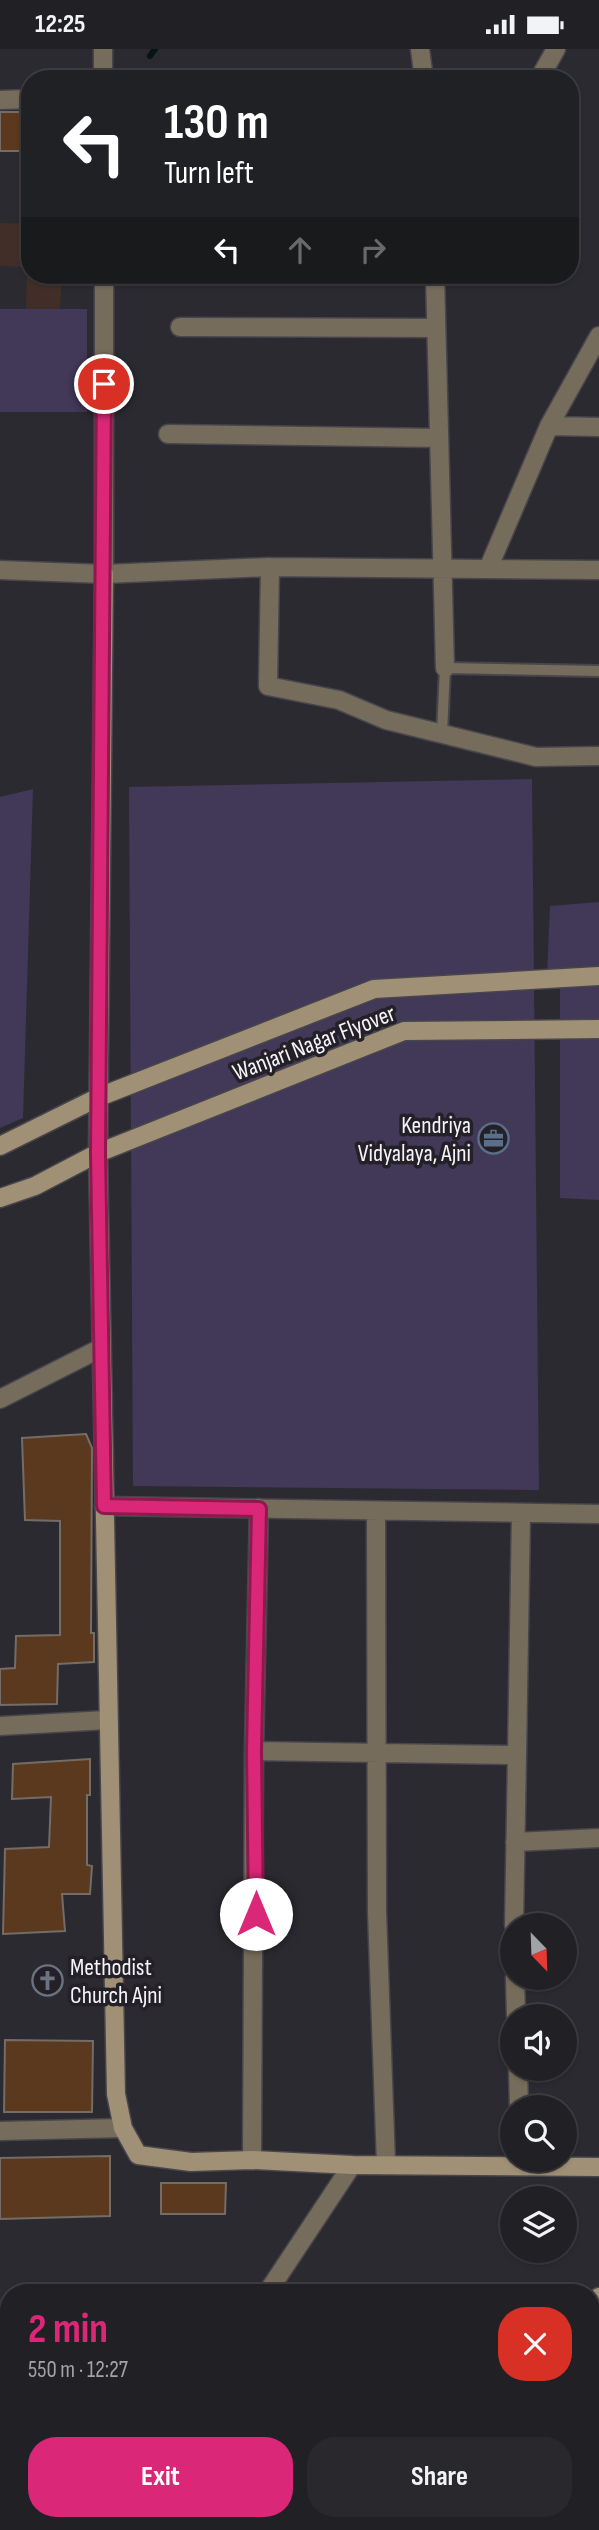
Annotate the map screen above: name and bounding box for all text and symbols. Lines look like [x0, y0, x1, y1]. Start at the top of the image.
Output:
text: 12:25 [35, 9, 85, 40]
text: 130 m [164, 94, 269, 153]
icon: left [49, 98, 140, 189]
text: Turn left [164, 154, 254, 193]
icon: left [208, 231, 246, 269]
icon: ahead [281, 231, 319, 269]
icon: right [354, 231, 392, 269]
pin [74, 354, 134, 414]
icon: arrive [85, 365, 123, 403]
street label: Wanjari Nagar Flyover [229, 999, 400, 1087]
place label: Kendriya Vidyalaya, Ajni [358, 1111, 471, 1168]
office icon: Kendriya Vidyalaya, Ajni [477, 1122, 511, 1156]
position arrow [219, 1877, 293, 1951]
north arrow [500, 1913, 578, 1990]
map controls [500, 1913, 577, 2263]
place label: Methodist Church Ajni [70, 1953, 162, 2010]
church icon: Methodist Church Ajni [30, 1964, 64, 1998]
button: sound [500, 2004, 577, 2081]
button: search [500, 2095, 577, 2172]
button: layers [500, 2186, 577, 2263]
text: 2 min [28, 2304, 108, 2355]
button: close [498, 2307, 572, 2381]
text: 550 m · 12:27 [28, 2356, 128, 2384]
button: Exit [28, 2437, 293, 2517]
button: Share [307, 2437, 572, 2517]

